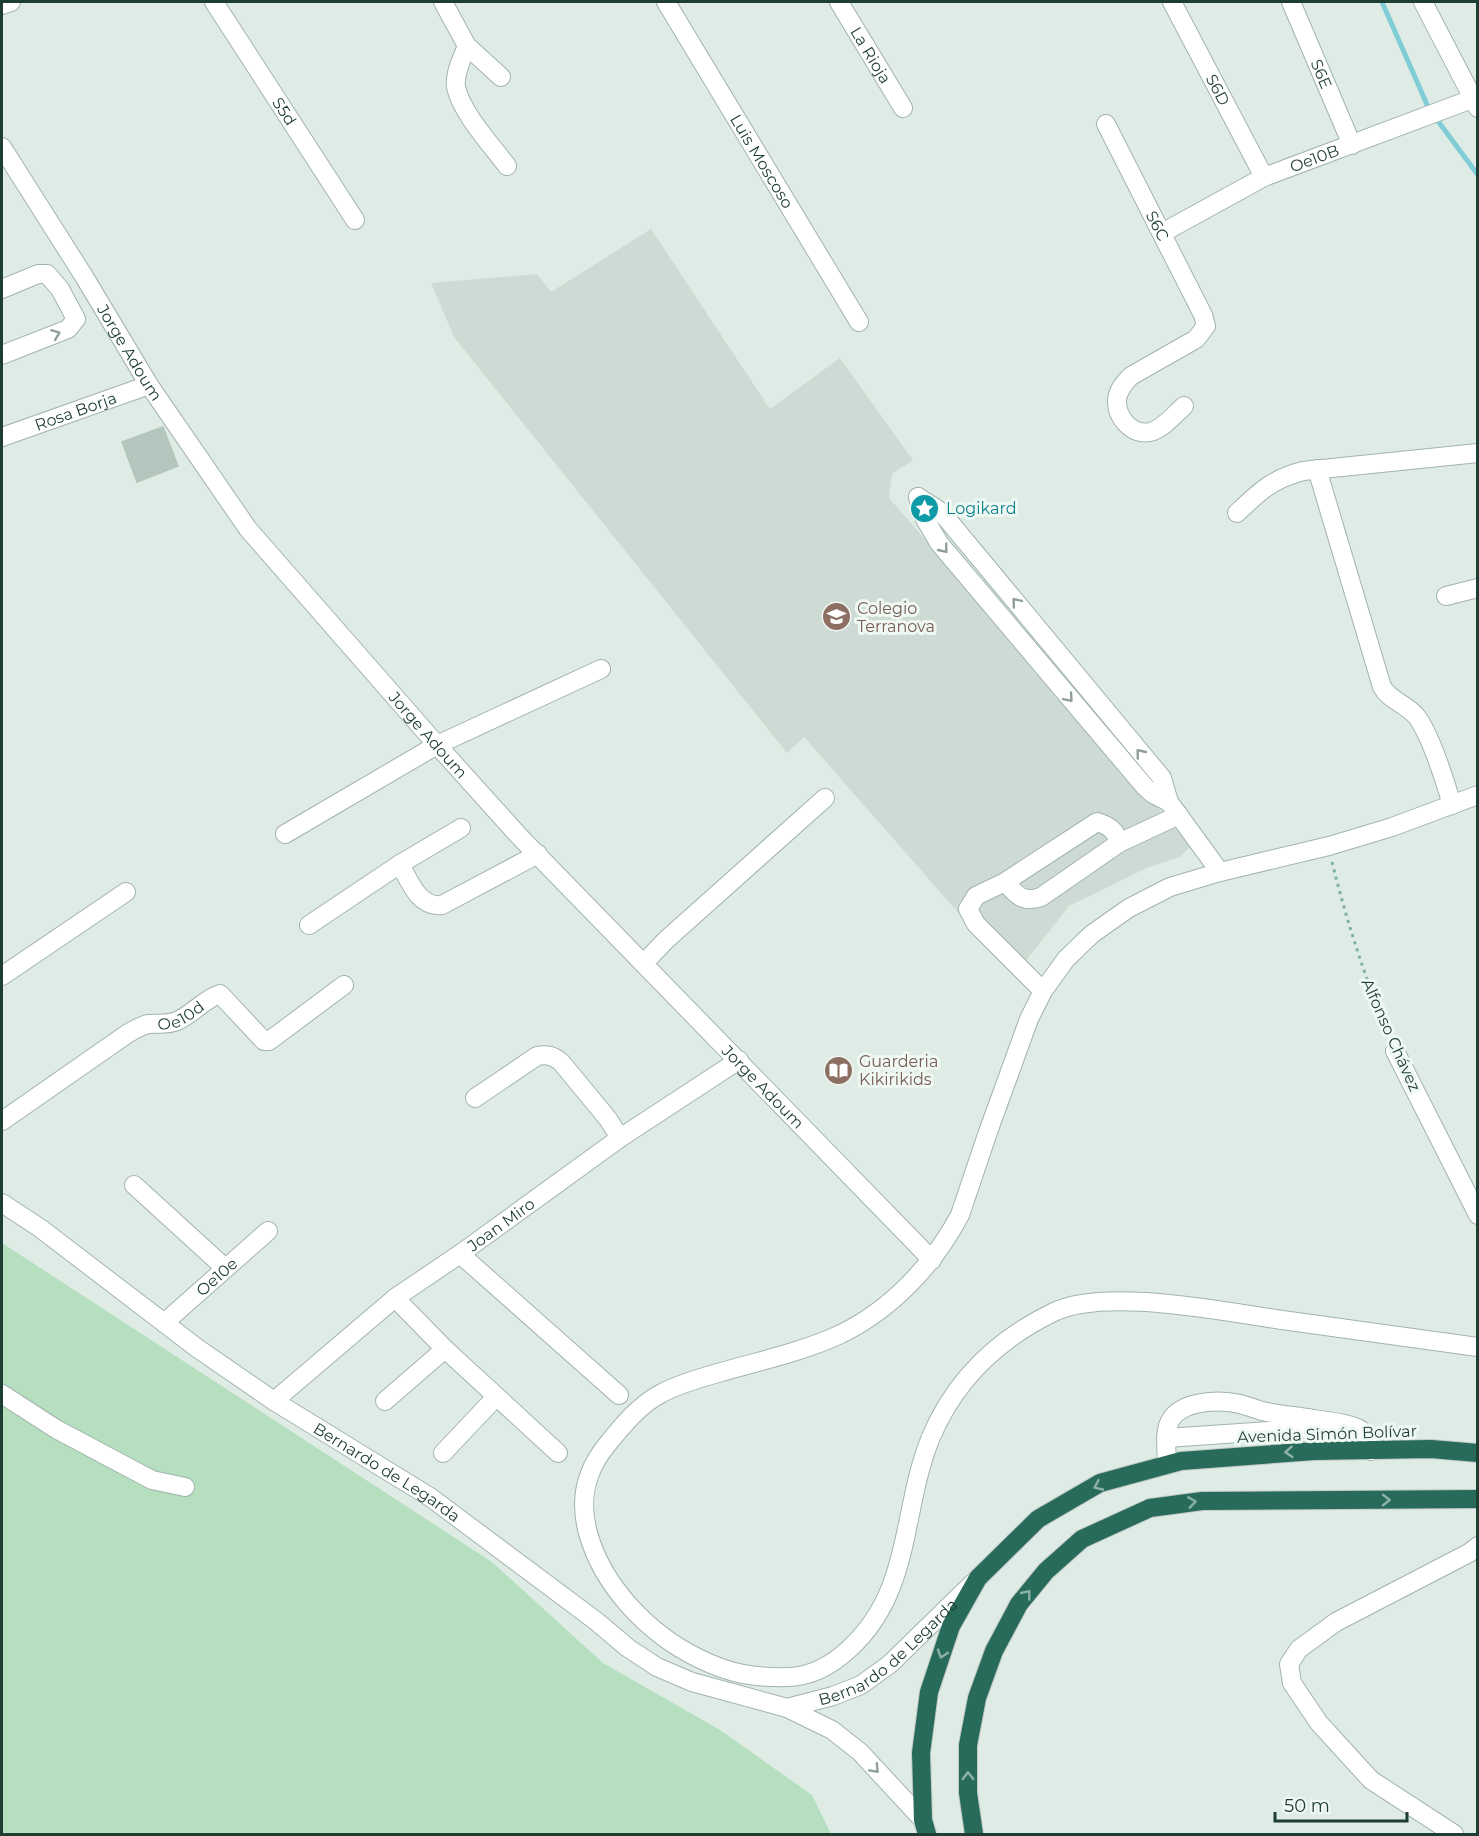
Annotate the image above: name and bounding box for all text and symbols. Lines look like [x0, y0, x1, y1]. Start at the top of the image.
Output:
street label: La Rioja [847, 23, 895, 87]
street label: S6E [1307, 56, 1336, 91]
street label: S6D [1202, 71, 1234, 109]
street label: S5d [269, 94, 301, 129]
street label: Luis Moscoso [726, 111, 798, 212]
street label: Oe10B [1287, 140, 1341, 176]
street label: S6C [1142, 208, 1173, 244]
street label: Jorge Adoum [93, 300, 166, 404]
one-way arrow [50, 328, 61, 341]
street label: Rosa Borja [32, 388, 119, 434]
place icon: Logikard [909, 492, 941, 524]
place label: Logikard [946, 499, 1017, 518]
one-way arrow [936, 542, 947, 553]
one-way arrow [1012, 598, 1023, 609]
place label: Colegio Terranova [857, 599, 935, 636]
school or university icon: Colegio Terranova [820, 601, 852, 633]
street label: Jorge Adoum [384, 687, 472, 782]
one-way arrow [1062, 691, 1073, 702]
one-way arrow [1137, 748, 1148, 759]
street label: Alfonso Chávez [1358, 976, 1424, 1094]
street label: Oe10d [157, 997, 208, 1033]
street label: Jorge Adoum [718, 1040, 808, 1132]
place label: Guarderia Kikirikids [859, 1052, 938, 1089]
library icon: Guarderia Kikirikids [822, 1054, 854, 1086]
street label: Joan Miro [463, 1194, 538, 1256]
street label: Oe10e [192, 1253, 241, 1300]
street label: Bernardo de Legarda [310, 1418, 464, 1526]
street label: Avenida Simón Bolívar [1237, 1421, 1417, 1447]
one-way arrow [1284, 1445, 1293, 1458]
one-way arrow [1093, 1478, 1104, 1490]
one-way arrow [1382, 1494, 1391, 1506]
one-way arrow [1187, 1497, 1196, 1509]
one-way arrow [1020, 1590, 1031, 1601]
street label: Bernardo de Legarda [816, 1595, 961, 1709]
one-way arrow [937, 1648, 949, 1659]
one-way arrow [868, 1762, 879, 1772]
one-way arrow [962, 1772, 974, 1781]
scale bar [1275, 1785, 1407, 1823]
text: 50 m [1284, 1795, 1330, 1817]

